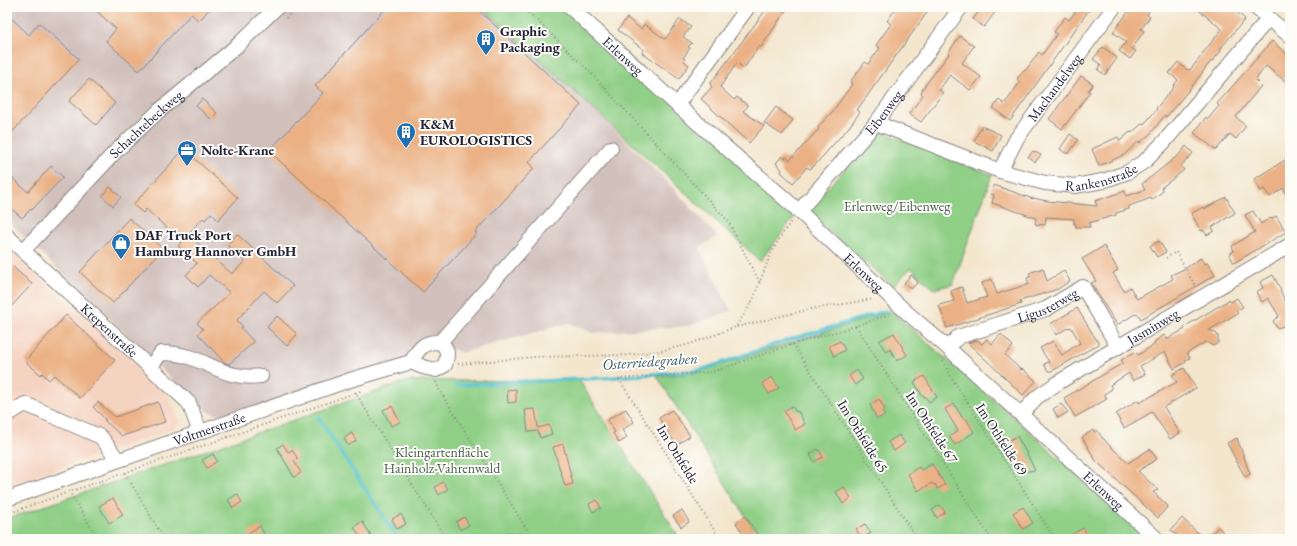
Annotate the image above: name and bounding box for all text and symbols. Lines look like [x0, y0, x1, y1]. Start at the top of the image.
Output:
place label: Graphic Packaging [500, 22, 561, 56]
building icon: Graphic Packaging [475, 28, 497, 56]
street label: Erlenweg [599, 32, 648, 80]
street label: Machandelweg [1023, 49, 1086, 125]
street label: Schachtebeckweg [105, 85, 187, 162]
street label: Eibenweg [861, 85, 907, 139]
place label: K&M EUROLOGISTICS [420, 115, 532, 149]
building icon: K&M EUROLOGISTICS [395, 121, 417, 149]
office icon: Nolte-Krane [176, 139, 198, 167]
place label: Nolte-Krane [201, 141, 275, 159]
street label: Rankenstraße [1064, 159, 1141, 195]
park label: Erlenweg/Eibenweg [844, 197, 951, 215]
place label: DAF Truck Port Hamburg Hannover GmbH [135, 226, 296, 260]
shop icon: DAF Truck Port Hamburg Hannover GmbH [110, 232, 132, 260]
street label: Erlenweg [840, 249, 889, 296]
street label: Ligusterweg [1015, 283, 1082, 327]
street label: Krepenstraße [77, 299, 142, 361]
street label: Jasminweg [1123, 304, 1183, 349]
water label: Osterriedegraben [602, 348, 698, 374]
street label: Im Othfelde 67 [902, 388, 962, 467]
street label: Im Othfelde 65 [834, 396, 892, 476]
street label: Im Othfelde 69 [972, 400, 1032, 479]
street label: Voltmerstraße [171, 408, 248, 450]
street label: Im Othfelde [653, 421, 703, 487]
park label: Kleingartenfläche Hainholz-Vahrenwald [384, 443, 501, 477]
street label: Erlenweg [1079, 467, 1129, 514]

